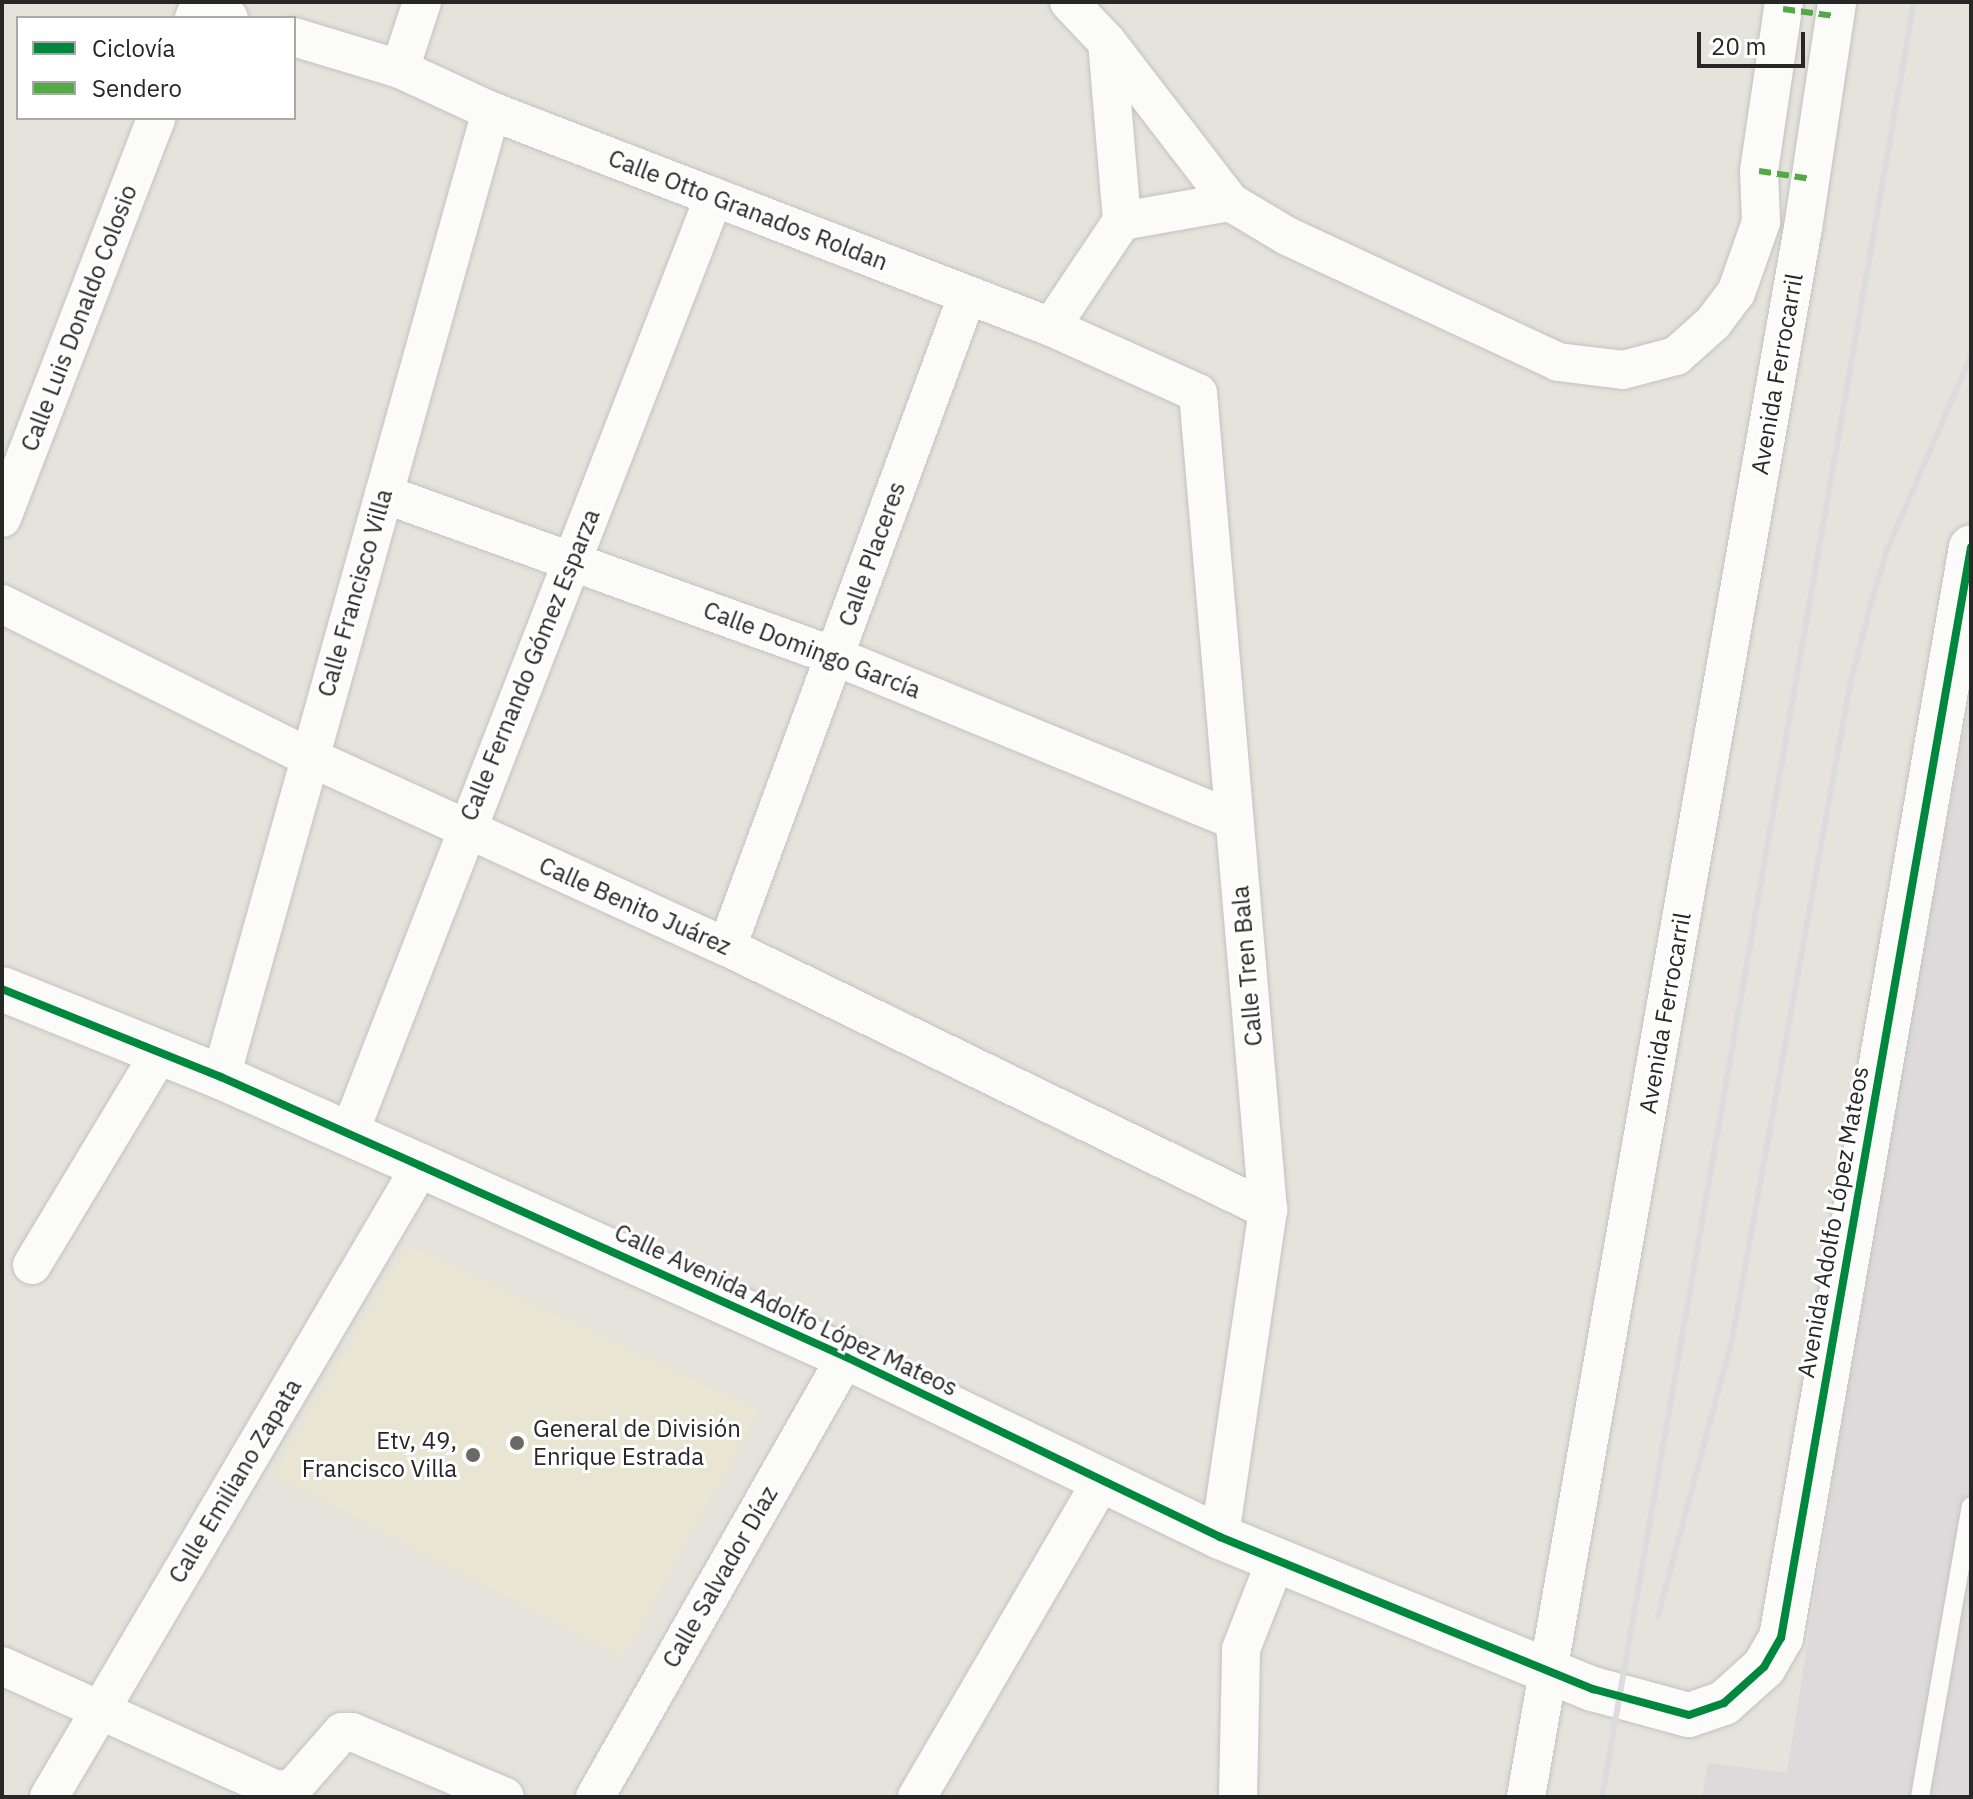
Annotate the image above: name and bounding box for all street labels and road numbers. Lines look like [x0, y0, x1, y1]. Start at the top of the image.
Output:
street label: Calle Otto Granados Roldan [604, 143, 892, 277]
street label: Calle Luis Donaldo Colosio [15, 181, 143, 455]
street label: Avenida Ferrocarril [1745, 271, 1809, 477]
street label: Calle Placeres [832, 478, 912, 630]
street label: Calle Francisco Villa [312, 486, 398, 700]
street label: Calle Fernando Gómez Esparza [454, 505, 606, 825]
street label: Calle Domingo García [699, 595, 925, 705]
street label: Calle Benito Juárez [535, 851, 735, 961]
street label: Calle Tren Bala [1226, 884, 1268, 1048]
street label: Avenida Ferrocarril [1633, 910, 1697, 1116]
street label: Avenida Adolfo López Mateos [1791, 1064, 1875, 1380]
street label: Calle Avenida Adolfo López Mateos [610, 1218, 962, 1402]
street label: Calle Emiliano Zapata [163, 1374, 307, 1588]
street label: Calle Salvador Díaz [656, 1481, 784, 1673]

